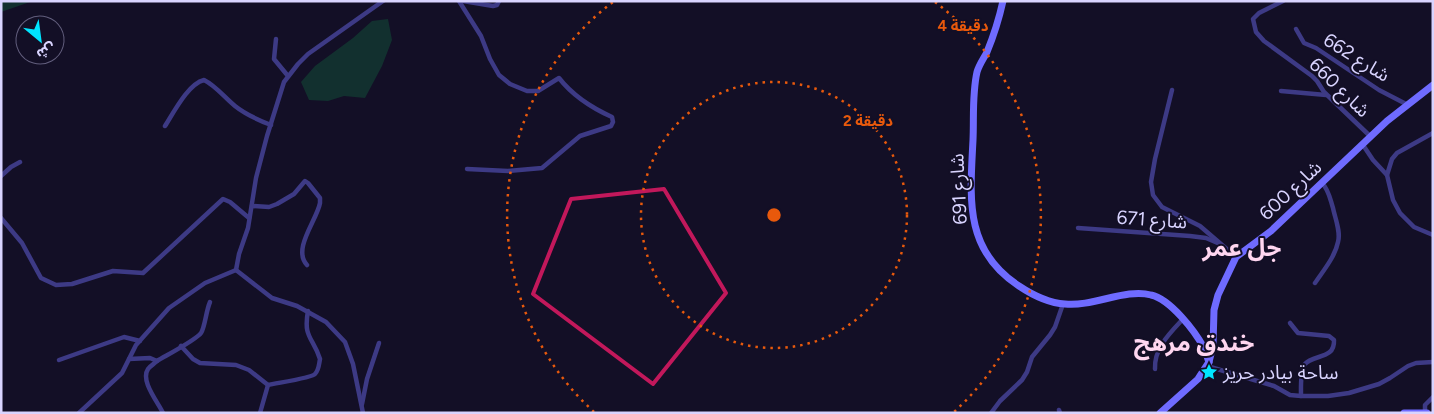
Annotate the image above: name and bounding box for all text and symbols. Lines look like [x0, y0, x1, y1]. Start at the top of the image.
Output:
north arrow [15, 15, 65, 65]
text: 4 دقيقة [938, 17, 989, 35]
street label: شارع 662 [1318, 28, 1394, 88]
text: ش [34, 39, 59, 63]
street label: شارع 660 [1303, 53, 1375, 123]
text: 2 دقيقة [843, 112, 893, 130]
street label: شارع 691 [945, 153, 974, 225]
street label: شارع 600 [1254, 156, 1328, 226]
centre of rings [765, 206, 783, 224]
street label: شارع 671 [1116, 206, 1188, 235]
district label: جل عمر [1202, 233, 1281, 262]
district label: خندق مرهج [1134, 328, 1254, 361]
place label: ساحة بيادر حريز [1222, 361, 1338, 384]
place icon: ساحة بيادر حريز [1199, 362, 1219, 382]

